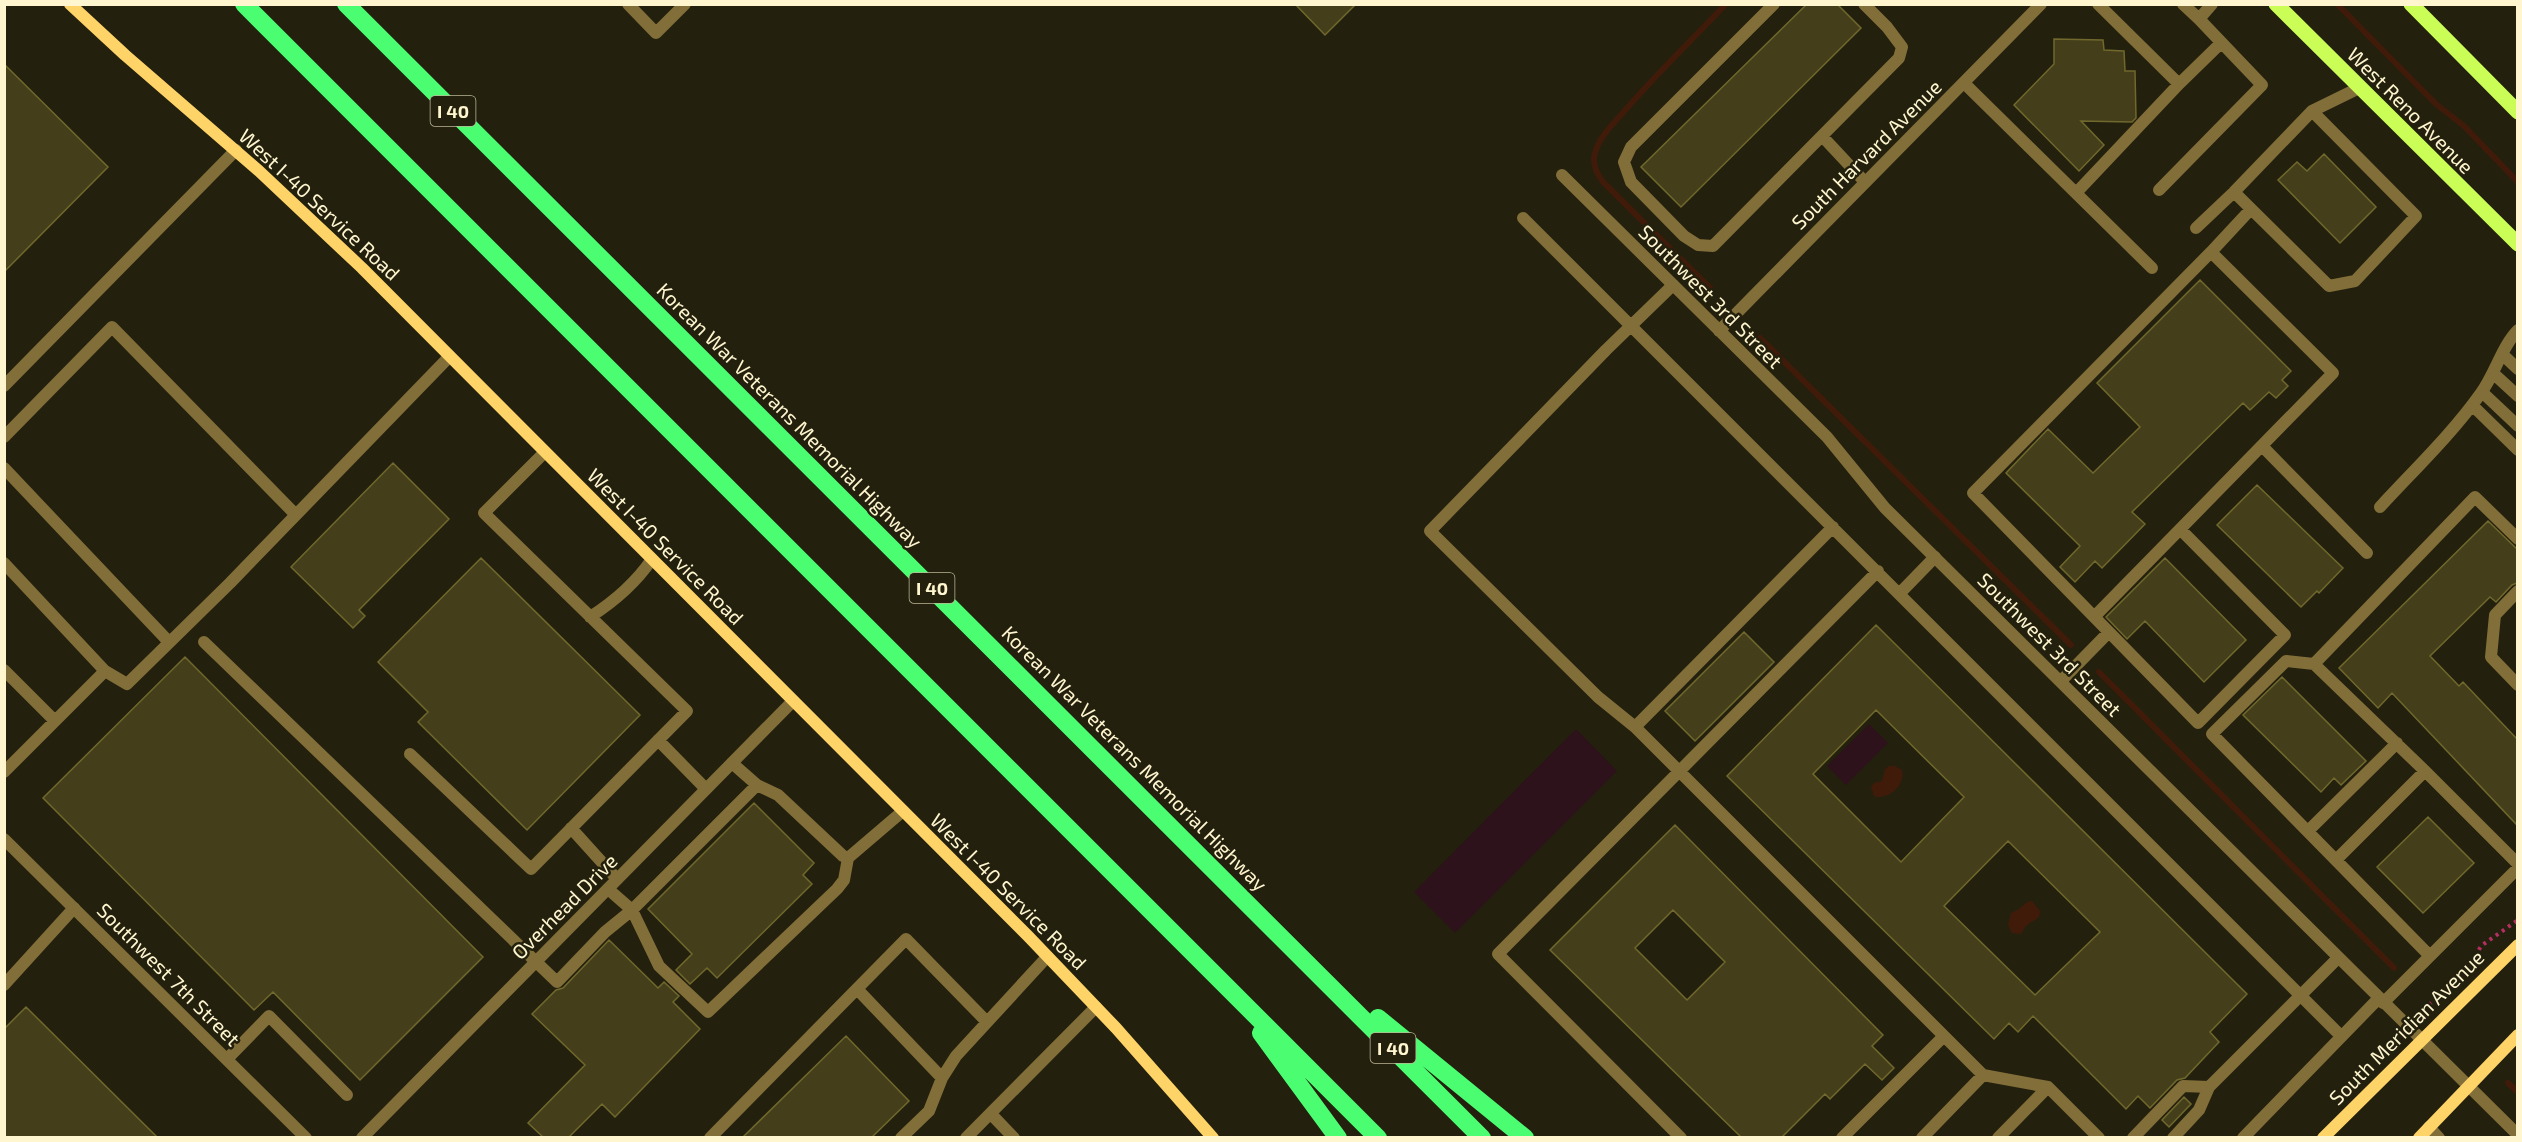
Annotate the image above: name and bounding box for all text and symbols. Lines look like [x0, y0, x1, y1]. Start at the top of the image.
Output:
street label: West Reno Avenue [2343, 42, 2479, 178]
street label: South Harvard Avenue [1786, 74, 1946, 234]
road number: I 40 [430, 96, 476, 126]
street label: West I-40 Service Road [235, 123, 405, 285]
street label: Southwest 3rd Street [1634, 219, 1788, 373]
street label: Korean War Veterans Memorial Highway [652, 277, 928, 553]
street label: West I-40 Service Road [583, 463, 749, 629]
street label: Southwest 3rd Street [1973, 567, 2127, 721]
road number: I 40 [910, 573, 954, 603]
street label: Korean War Veterans Memorial Highway [997, 620, 1273, 896]
street label: West I-40 Service Road [926, 808, 1092, 974]
street label: Overhead Drive [506, 848, 622, 964]
street label: Southwest 7th Street [93, 898, 246, 1051]
street label: South Meridian Avenue [2324, 945, 2488, 1109]
road number: I 40 [1370, 1033, 1416, 1063]

